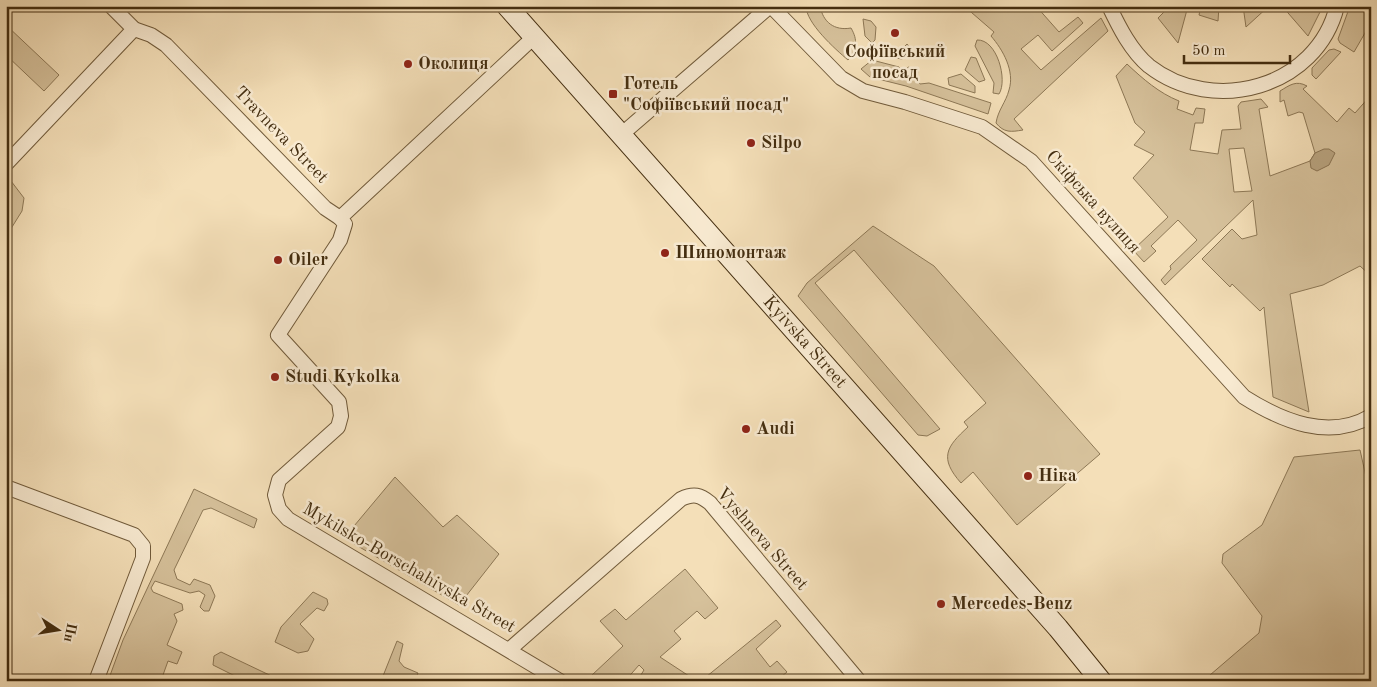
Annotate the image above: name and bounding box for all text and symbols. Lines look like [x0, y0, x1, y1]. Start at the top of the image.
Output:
marker: Софіївський посад [889, 27, 901, 39]
scale bar [1184, 32, 1291, 64]
place label: Софіївський посад [845, 43, 945, 82]
text: 50 m [1192, 44, 1226, 59]
place label: Околиця [418, 55, 489, 73]
marker: Околиця [402, 58, 414, 70]
place label: Готель "Софіївський посад" [623, 75, 789, 115]
street label: Travneva Street [231, 83, 331, 187]
marker: Готель "Софіївський посад" [607, 88, 619, 100]
place label: Silpo [761, 134, 802, 152]
marker: Silpo [745, 137, 757, 149]
street label: Скіфська вулиця [1042, 147, 1144, 257]
place label: Шиномонтаж [675, 244, 787, 262]
marker: Шиномонтаж [659, 247, 671, 259]
place label: Oiler [288, 251, 328, 269]
marker: Oiler [272, 254, 284, 266]
street label: Kyivska Street [759, 293, 850, 392]
place label: Studi Kykolka [285, 368, 400, 386]
marker: Studi Kykolka [269, 371, 281, 383]
place label: Audi [756, 420, 794, 438]
marker: Audi [740, 423, 752, 435]
place label: Ніка [1038, 467, 1077, 485]
marker: Ніка [1022, 470, 1034, 482]
street label: Vyshneva Street [713, 484, 811, 594]
street label: Mykilsko-Borschahivska Street [299, 500, 519, 636]
place label: Mercedes-Benz [951, 595, 1072, 613]
marker: Mercedes-Benz [935, 598, 947, 610]
north arrow [32, 604, 82, 654]
text: Пн [61, 622, 79, 643]

